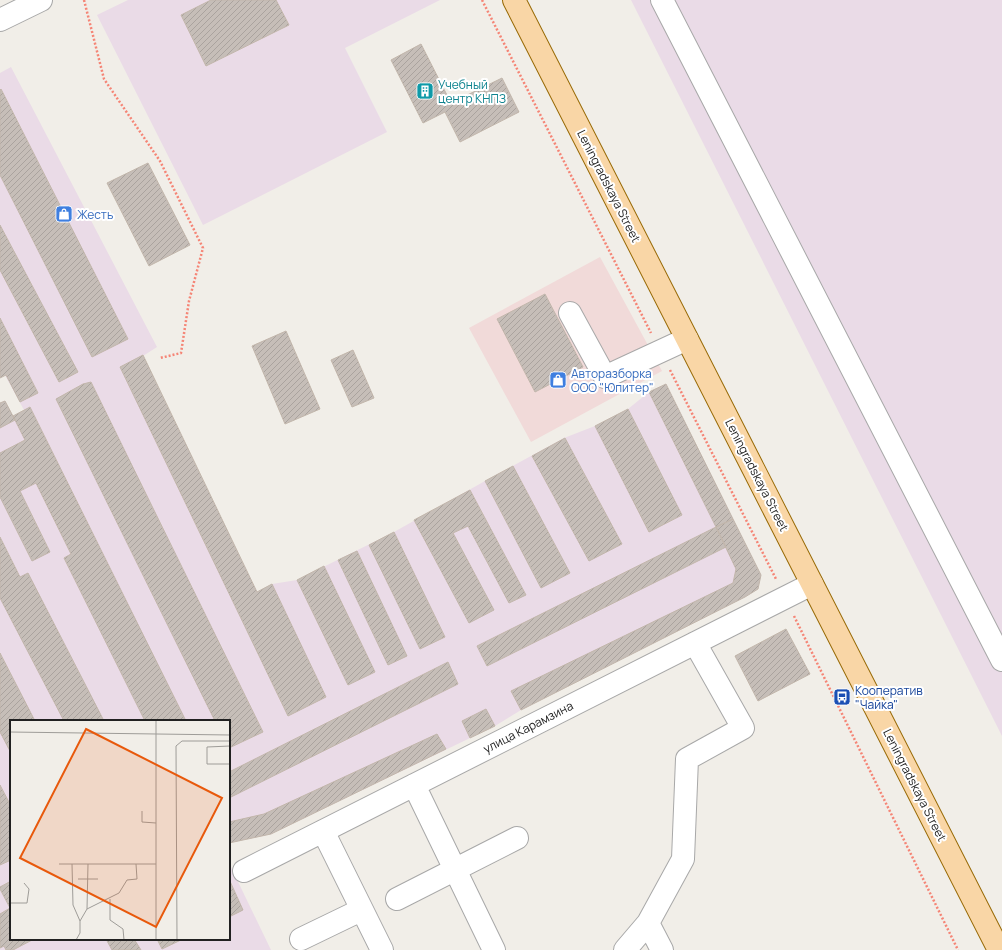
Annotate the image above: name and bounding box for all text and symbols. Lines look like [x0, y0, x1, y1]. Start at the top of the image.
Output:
place label: Учебный центр КНПЗ [438, 76, 506, 107]
building icon: Учебный центр КНПЗ [415, 81, 435, 101]
street label: Leningradskaya Street [573, 127, 645, 245]
shop icon: Жесть [54, 204, 74, 224]
place label: Жесть [77, 206, 113, 223]
place label: Авторазборка ООО "Юпитер" [571, 365, 654, 396]
shop icon: Авторазборка ООО "Юпитер" [548, 370, 568, 390]
street label: Leningradskaya Street [721, 416, 793, 534]
place label: Кооператив "Чайка" [855, 682, 923, 713]
bus stop icon: Кооператив "Чайка" [832, 687, 852, 707]
street label: улица Карамзина [480, 697, 576, 757]
inset map [10, 720, 230, 940]
street label: Leningradskaya Street [879, 726, 951, 844]

